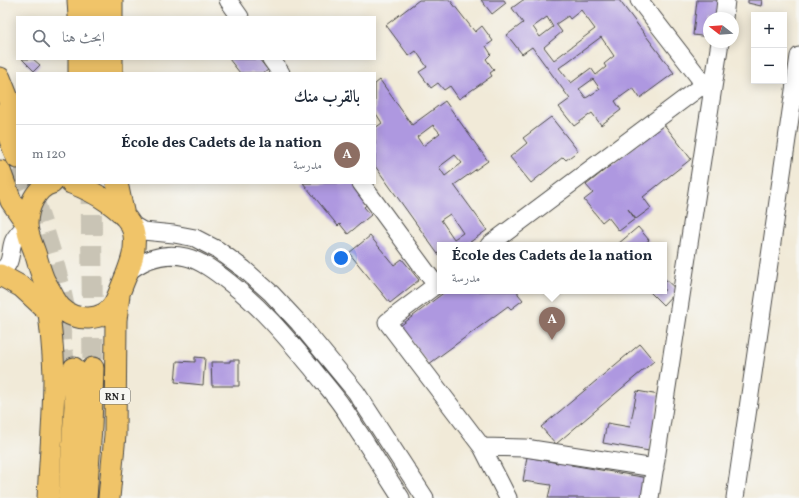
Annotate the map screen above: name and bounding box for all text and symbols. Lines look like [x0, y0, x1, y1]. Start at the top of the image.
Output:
north arrow [703, 12, 739, 48]
map controls [751, 12, 787, 84]
button: + [751, 12, 787, 48]
search box [16, 16, 376, 60]
icon: search [30, 27, 52, 49]
text: ابحث هنا [62, 28, 105, 49]
button: − [751, 48, 787, 84]
text: بالقرب منك [294, 86, 360, 109]
text: École des Cadets de la nation [121, 133, 322, 154]
text: 120 m [32, 146, 66, 164]
text: A [342, 146, 352, 164]
text: مدرسة [293, 157, 322, 175]
popup [437, 242, 667, 294]
text: École des Cadets de la nation [452, 246, 652, 267]
your location [331, 248, 351, 268]
text: مدرسة [452, 270, 480, 288]
pin: A [539, 307, 565, 340]
road number: RN 1 [100, 388, 130, 404]

